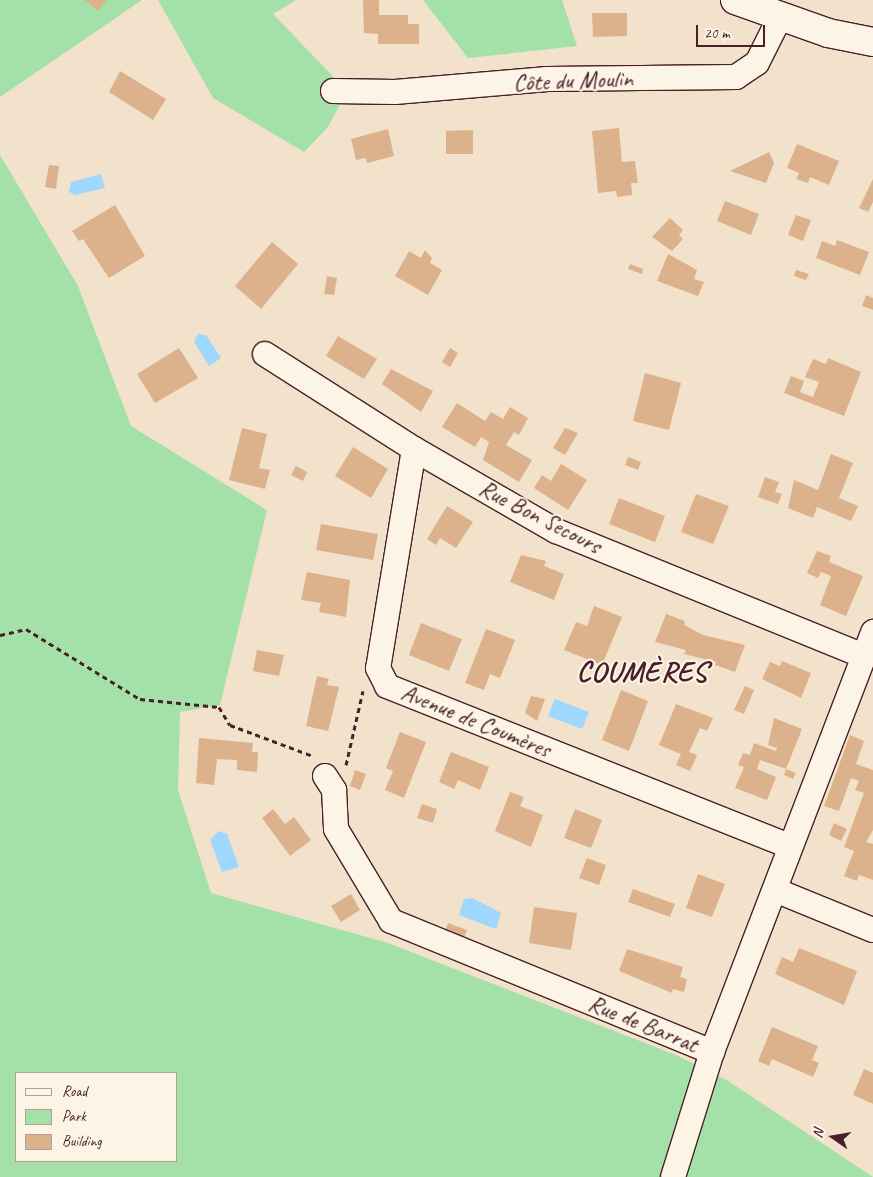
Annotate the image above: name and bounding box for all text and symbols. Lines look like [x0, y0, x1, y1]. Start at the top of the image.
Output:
scale bar [698, 15, 767, 47]
text: 20 m [704, 24, 730, 43]
street label: Côte du Moulin [513, 65, 633, 97]
street label: Rue Bon Secours [474, 474, 606, 560]
district label: COUMÈRES [575, 655, 709, 689]
street label: Avenue de Coumères [397, 678, 555, 764]
street label: Rue de Barrat [584, 989, 702, 1059]
legend [15, 1072, 178, 1162]
text: Road [62, 1082, 87, 1101]
text: Park [62, 1107, 86, 1126]
north arrow [808, 1112, 858, 1162]
text: N [809, 1127, 827, 1140]
text: Building [62, 1132, 101, 1151]

